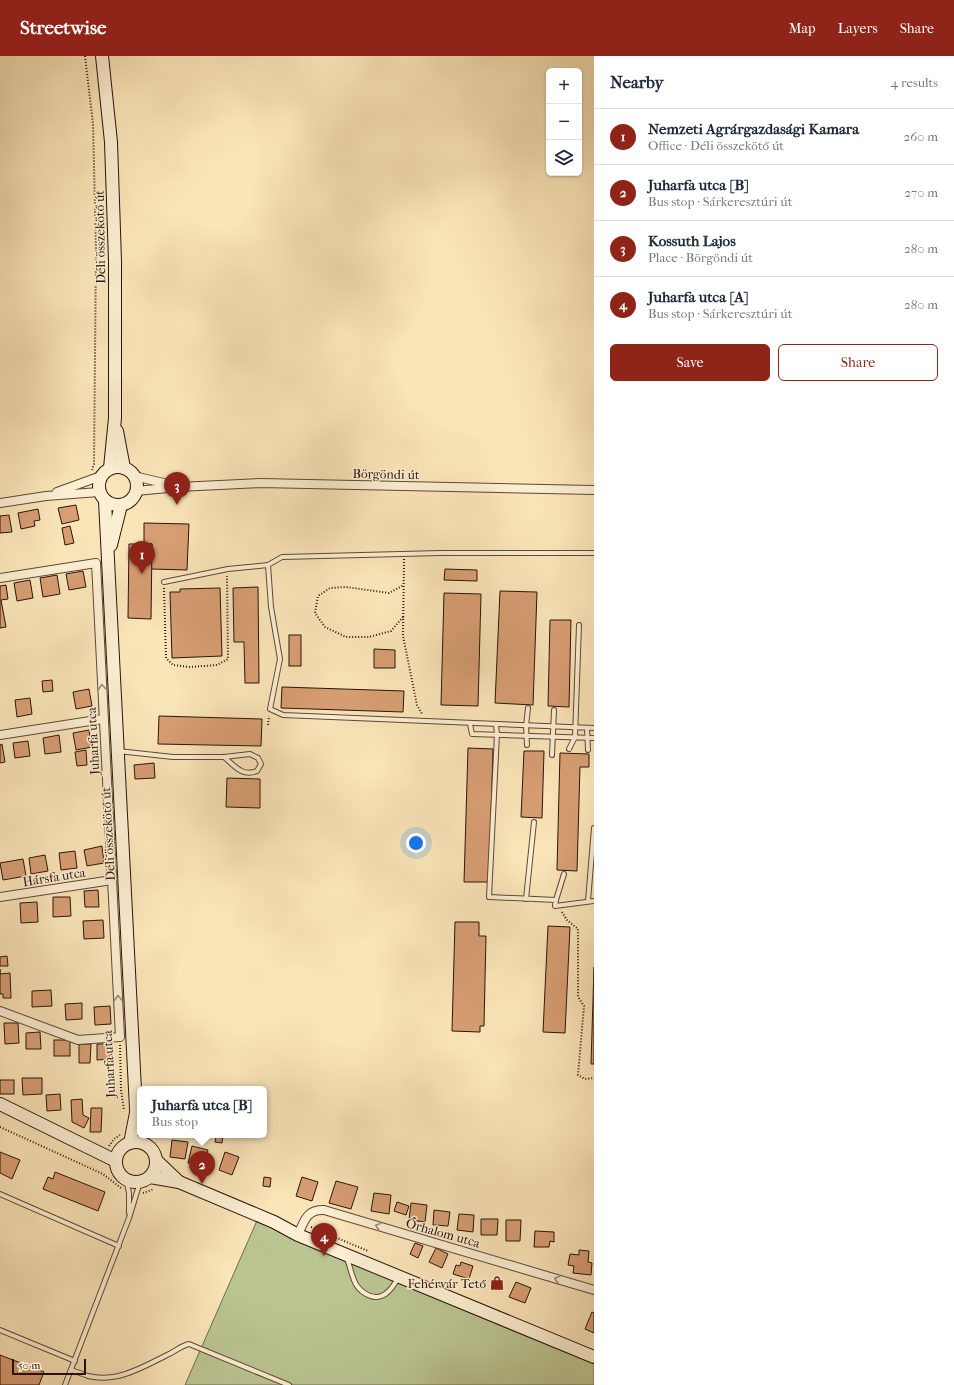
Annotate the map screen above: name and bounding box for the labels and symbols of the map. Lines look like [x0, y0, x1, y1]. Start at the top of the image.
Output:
street label: Déli összekötő út [92, 190, 108, 284]
street label: Börgöndi út [352, 466, 420, 482]
pin: 3 [164, 472, 190, 505]
pin: 1 [129, 541, 155, 574]
one-way arrow [97, 684, 106, 690]
street label: Juharfa utca [84, 706, 102, 776]
street label: Déli összekötő út [98, 786, 118, 881]
your location [406, 833, 426, 853]
street label: Hársfa utca [22, 864, 87, 889]
one-way arrow [113, 995, 122, 1001]
street label: Juharfa utca [100, 1029, 118, 1099]
pin: 2 [189, 1151, 215, 1184]
street label: Őrhalom utca [404, 1215, 483, 1251]
one-way arrow [375, 1222, 382, 1231]
pin: 4 [311, 1223, 337, 1256]
shop icon: Fehérvár Tető [489, 1275, 505, 1291]
one-way arrow [553, 1275, 560, 1284]
place label: Fehérvár Tető [407, 1276, 486, 1291]
scale bar [12, 1357, 86, 1376]

